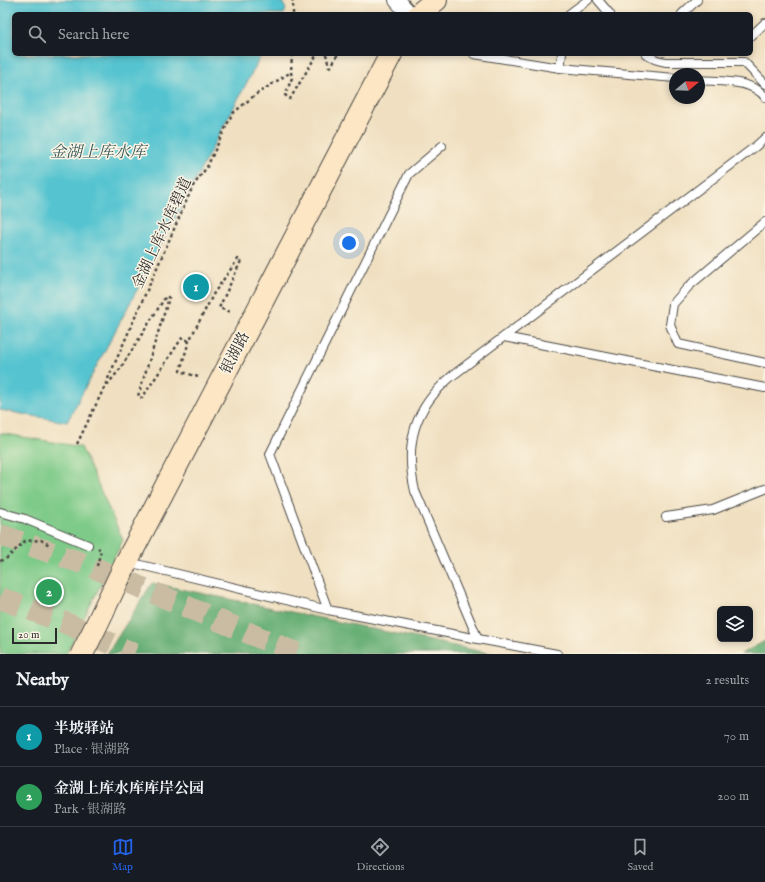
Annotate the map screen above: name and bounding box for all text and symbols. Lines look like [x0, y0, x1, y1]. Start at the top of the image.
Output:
search box [12, 12, 753, 56]
icon: search [26, 23, 48, 45]
text: Search here [58, 25, 129, 44]
north arrow [669, 68, 705, 104]
water label: 金湖上库水库 [50, 143, 149, 163]
street label: 金湖上库水库碧道 [128, 175, 196, 291]
your location [339, 233, 359, 253]
pin: 1 [183, 272, 209, 302]
street label: 银湖路 [216, 329, 254, 377]
pin: 2 [36, 577, 62, 607]
map controls [717, 606, 753, 642]
button: layers [717, 606, 753, 642]
scale bar [12, 626, 57, 645]
text: 20 m [18, 628, 39, 642]
text: Nearby [16, 670, 69, 691]
text: 2 results [705, 672, 749, 689]
text: 半坡驿站 [54, 719, 114, 738]
text: 1 [27, 728, 31, 745]
text: 70 m [724, 728, 749, 745]
text: Place · 银湖路 [54, 741, 130, 758]
text: 金湖上库水库库岸公园 [54, 779, 204, 798]
text: 2 [26, 788, 32, 805]
text: 200 m [717, 788, 749, 805]
text: Park · 银湖路 [54, 801, 126, 818]
tab: Map [112, 836, 134, 874]
tab: Directions [357, 836, 404, 874]
tab: Saved [627, 836, 653, 874]

